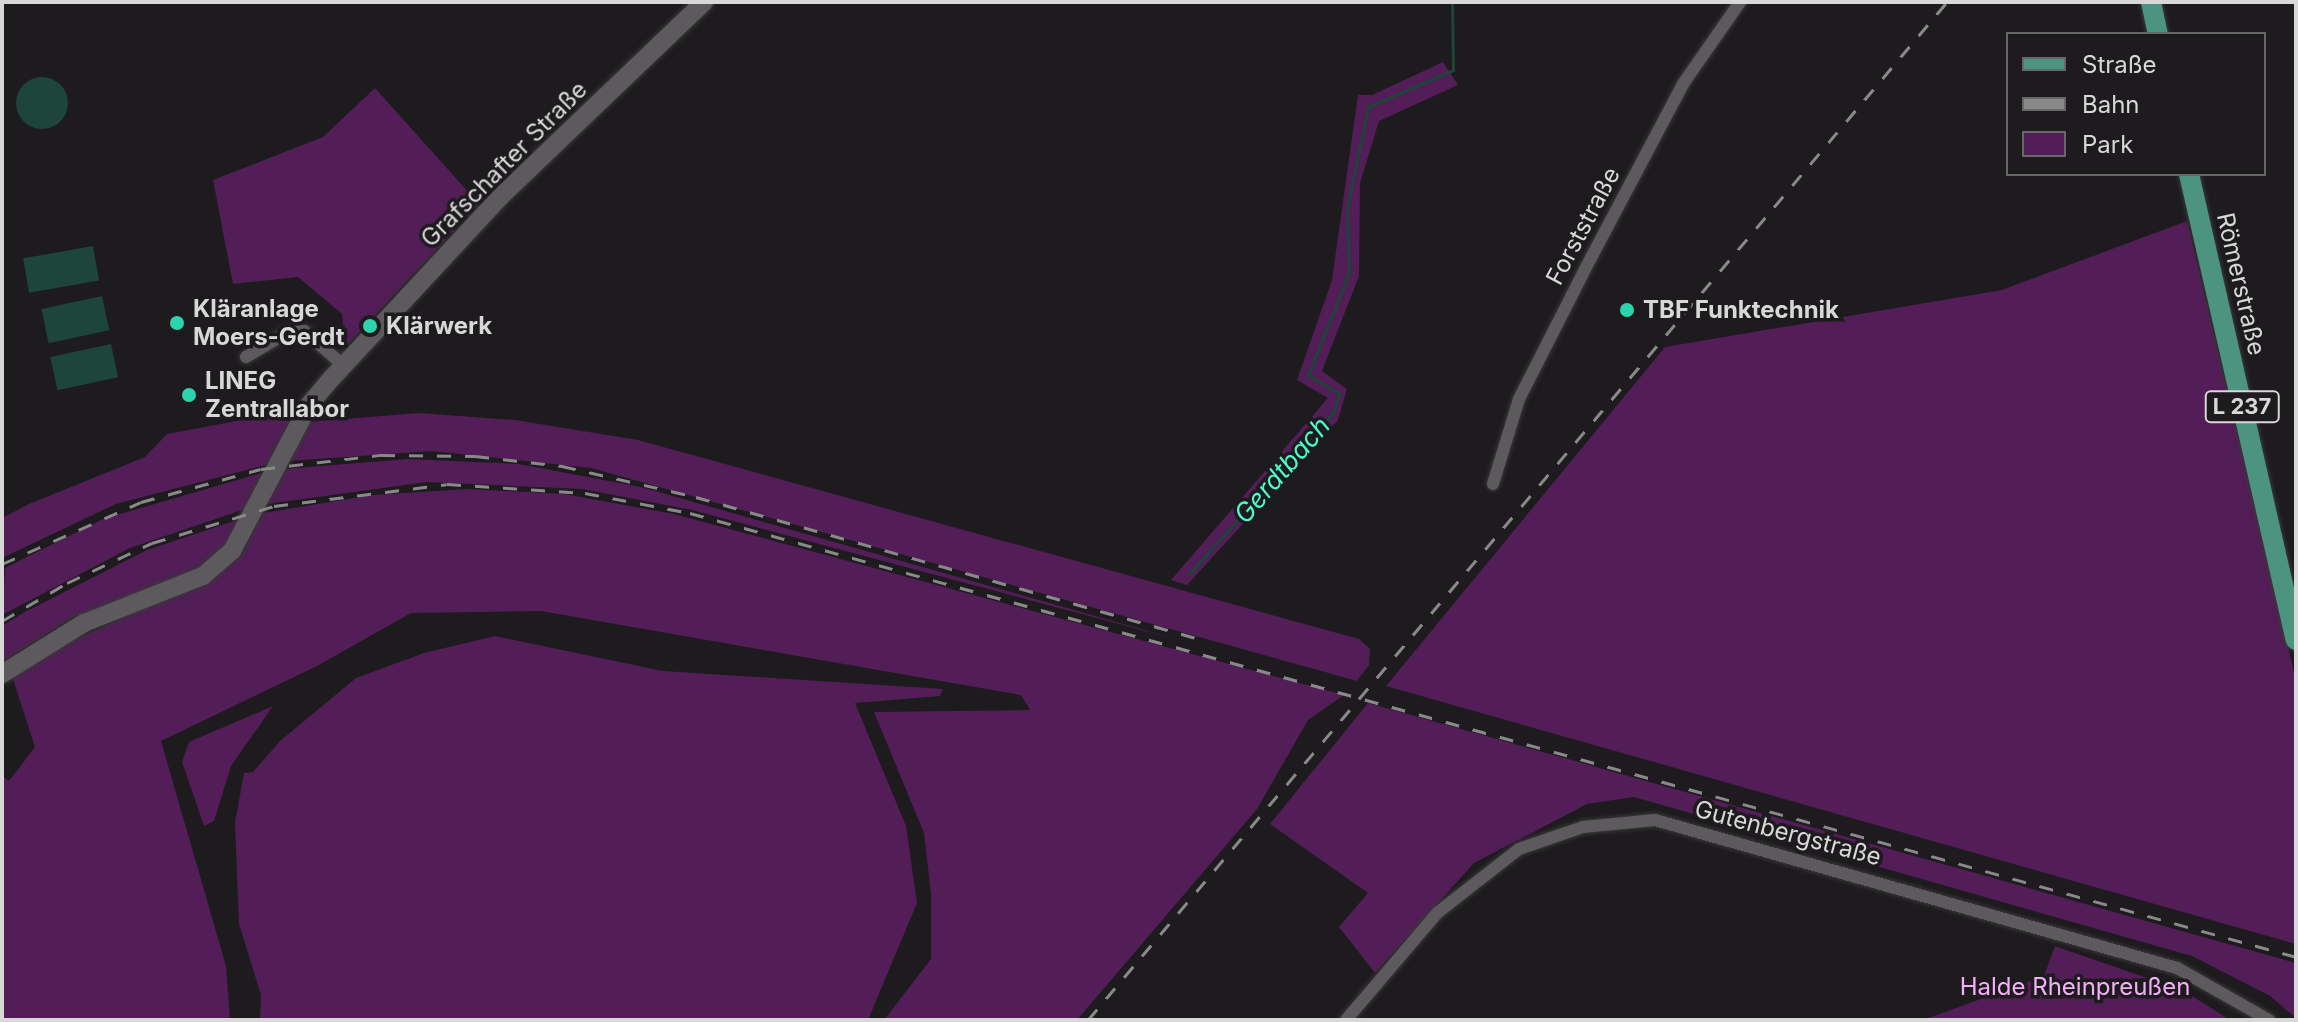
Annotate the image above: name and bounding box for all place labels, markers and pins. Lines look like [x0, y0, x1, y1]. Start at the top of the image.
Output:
place label: Kläranlage Moers-Gerdt [193, 295, 345, 351]
place label: TBF Funktechnik [1643, 296, 1839, 324]
marker: TBF Funktechnik [1618, 301, 1636, 319]
place label: Klärwerk [386, 312, 492, 340]
marker: Kläranlage Moers-Gerdt [168, 314, 186, 332]
marker: Klärwerk [361, 317, 379, 335]
place label: LINEG Zentrallabor [205, 367, 349, 423]
marker: LINEG Zentrallabor [180, 386, 198, 404]

